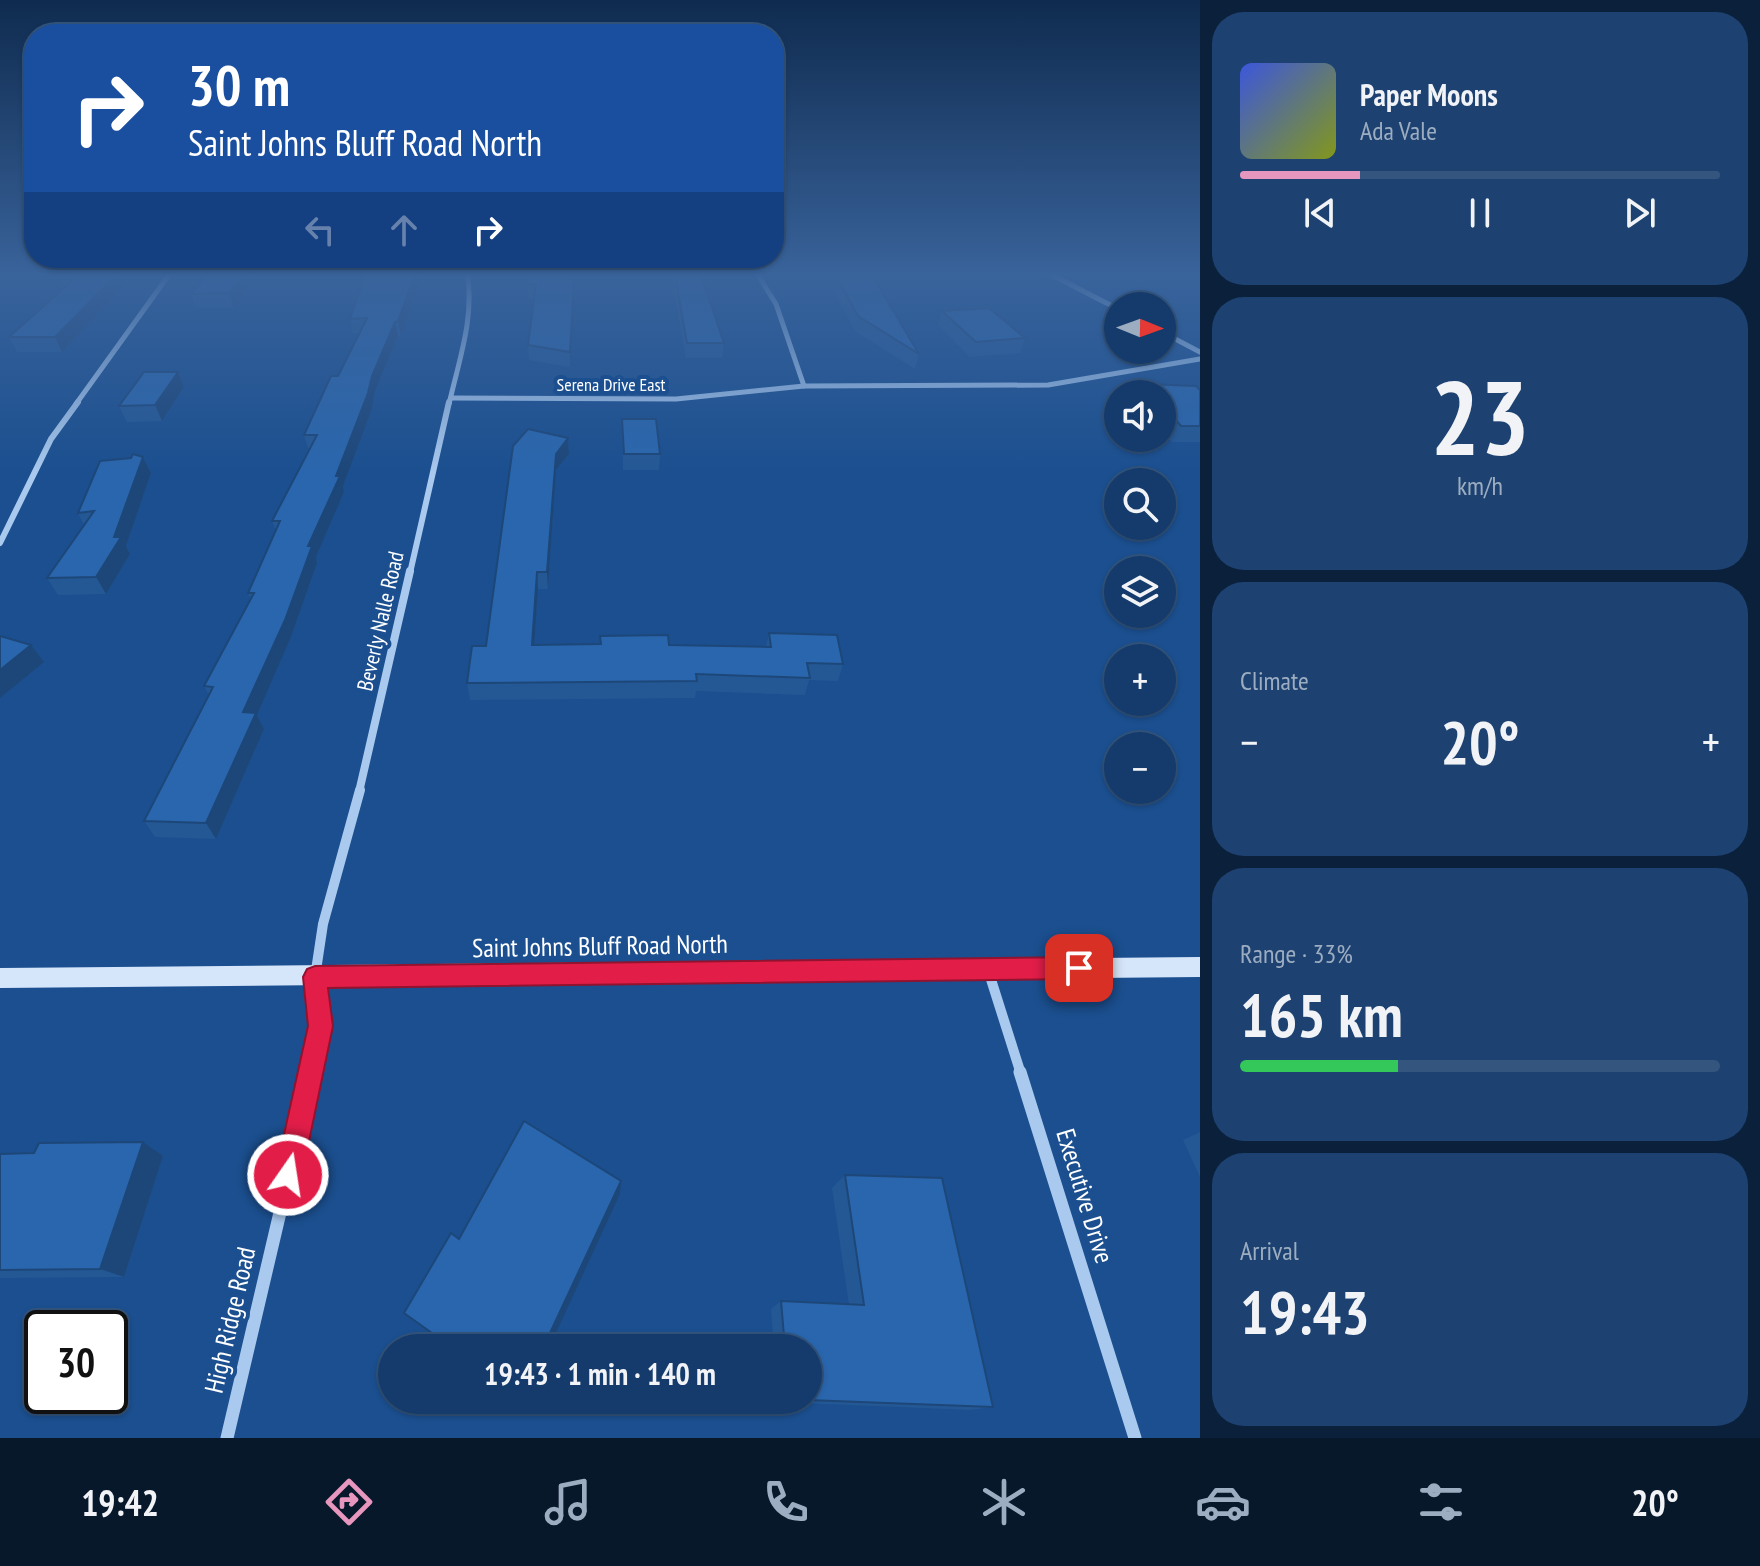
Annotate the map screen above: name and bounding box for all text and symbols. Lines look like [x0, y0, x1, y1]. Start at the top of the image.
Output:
text: 30 m [188, 49, 290, 121]
icon: right [56, 56, 160, 160]
text: Paper Moons [1360, 75, 1498, 114]
text: Ada Vale [1360, 114, 1437, 147]
text: Saint Johns Bluff Road North [188, 119, 542, 166]
icon: previous [1298, 191, 1342, 235]
icon: pause [1458, 191, 1502, 235]
icon: next [1618, 191, 1662, 235]
icon: left [298, 208, 342, 252]
icon: ahead [382, 208, 426, 252]
icon: right [466, 208, 510, 252]
north arrow [1104, 292, 1176, 364]
map controls [1104, 292, 1176, 804]
text: 23 [1430, 349, 1530, 484]
street label: Serena Drive East [557, 373, 665, 396]
button: sound [1104, 380, 1176, 452]
button: search [1104, 468, 1176, 540]
text: km/h [1457, 469, 1503, 502]
street label: Beverly Nalle Road [350, 549, 410, 693]
button: layers [1104, 556, 1176, 628]
button: + [1104, 644, 1176, 716]
text: Climate [1240, 664, 1309, 697]
text: 20° [1440, 703, 1520, 781]
text: − [1240, 713, 1258, 770]
text: + [1702, 713, 1720, 770]
button: − [1104, 732, 1176, 804]
street label: Saint Johns Bluff Road North [472, 927, 728, 964]
pin [1045, 934, 1113, 1002]
text: Range · 33% [1240, 937, 1353, 970]
icon: arrive [1057, 946, 1101, 990]
text: 165 km [1240, 976, 1403, 1054]
street label: Executive Drive [1049, 1125, 1122, 1267]
position arrow [246, 1133, 330, 1217]
text: Arrival [1240, 1234, 1299, 1267]
street label: High Ridge Road [197, 1244, 262, 1396]
text: 19:43 [1240, 1273, 1370, 1351]
speed limit sign: 30 [24, 1310, 128, 1414]
text: 19:43 · 1 min · 140 m [484, 1354, 716, 1393]
icon: directions [321, 1474, 377, 1530]
icon: music [540, 1474, 596, 1530]
icon: phone [758, 1474, 814, 1530]
icon: climate [976, 1474, 1032, 1530]
icon: car [1195, 1474, 1251, 1530]
icon: filters [1413, 1474, 1469, 1530]
text: 19:42 [81, 1479, 159, 1526]
text: 20° [1631, 1479, 1679, 1526]

